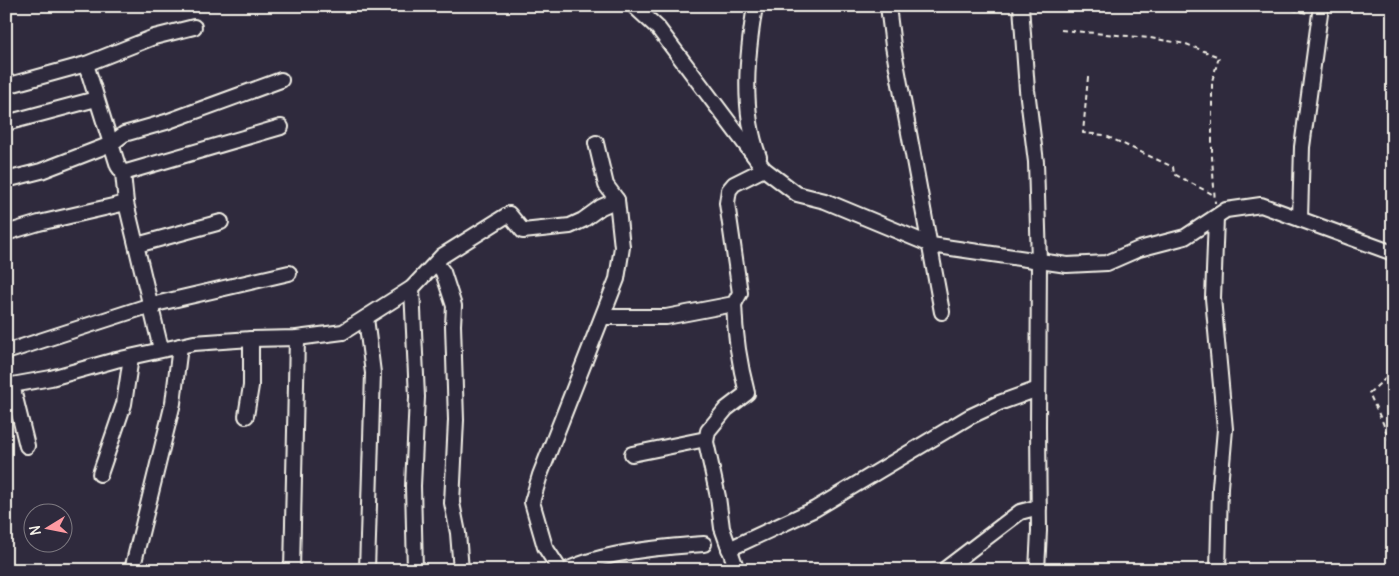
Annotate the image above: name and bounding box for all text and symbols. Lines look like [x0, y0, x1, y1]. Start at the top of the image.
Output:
north arrow [22, 504, 72, 554]
text: N [25, 524, 45, 537]

